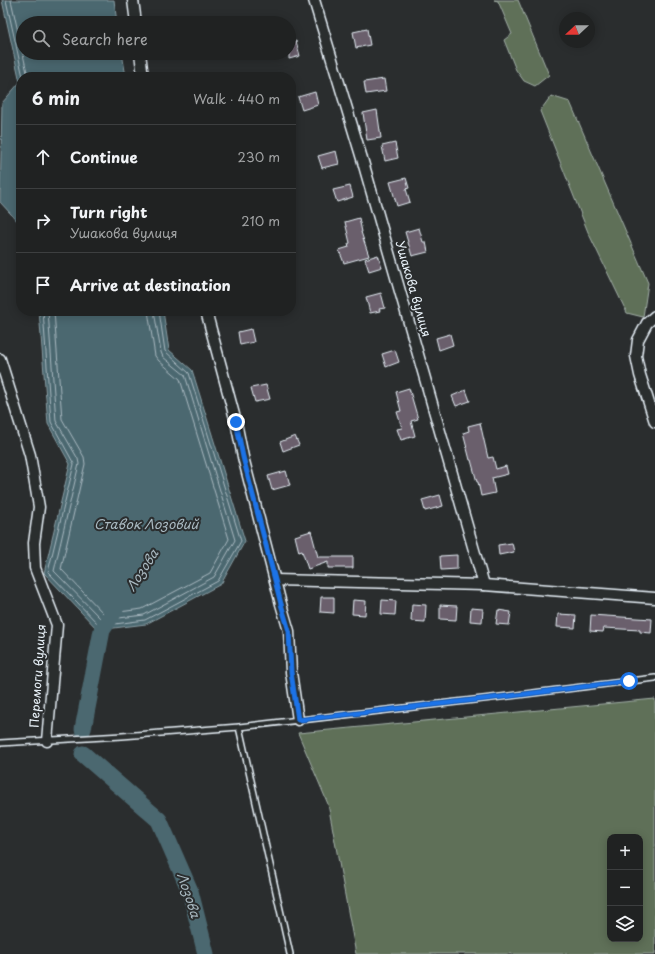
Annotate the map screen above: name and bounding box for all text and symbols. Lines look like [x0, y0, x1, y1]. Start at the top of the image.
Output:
north arrow [559, 12, 595, 48]
search box [16, 16, 296, 60]
icon: search [30, 27, 52, 49]
text: Search here [62, 27, 148, 50]
text: 6 min [32, 85, 80, 111]
text: Walk · 440 m [193, 89, 280, 108]
text: Continue [70, 145, 138, 168]
icon: ahead [32, 146, 54, 168]
text: 230 m [238, 147, 280, 166]
text: Turn right [70, 200, 147, 223]
icon: right [32, 210, 54, 232]
text: 210 m [241, 211, 280, 230]
text: Ушакова вулиця [70, 223, 178, 242]
street label: Ушакова вулиця [392, 238, 436, 339]
text: Arrive at destination [70, 273, 231, 296]
icon: arrive [32, 274, 54, 296]
route end [227, 413, 245, 431]
water label: Ставок Лозовий [94, 514, 199, 533]
water label: Лозова [121, 544, 163, 594]
street label: Перемоги вулиця [24, 624, 50, 728]
route start [620, 672, 638, 690]
map controls [607, 834, 643, 942]
button: + [607, 834, 643, 870]
water label: Лозова [173, 870, 206, 921]
button: − [607, 870, 643, 906]
button: layers [607, 906, 643, 942]

